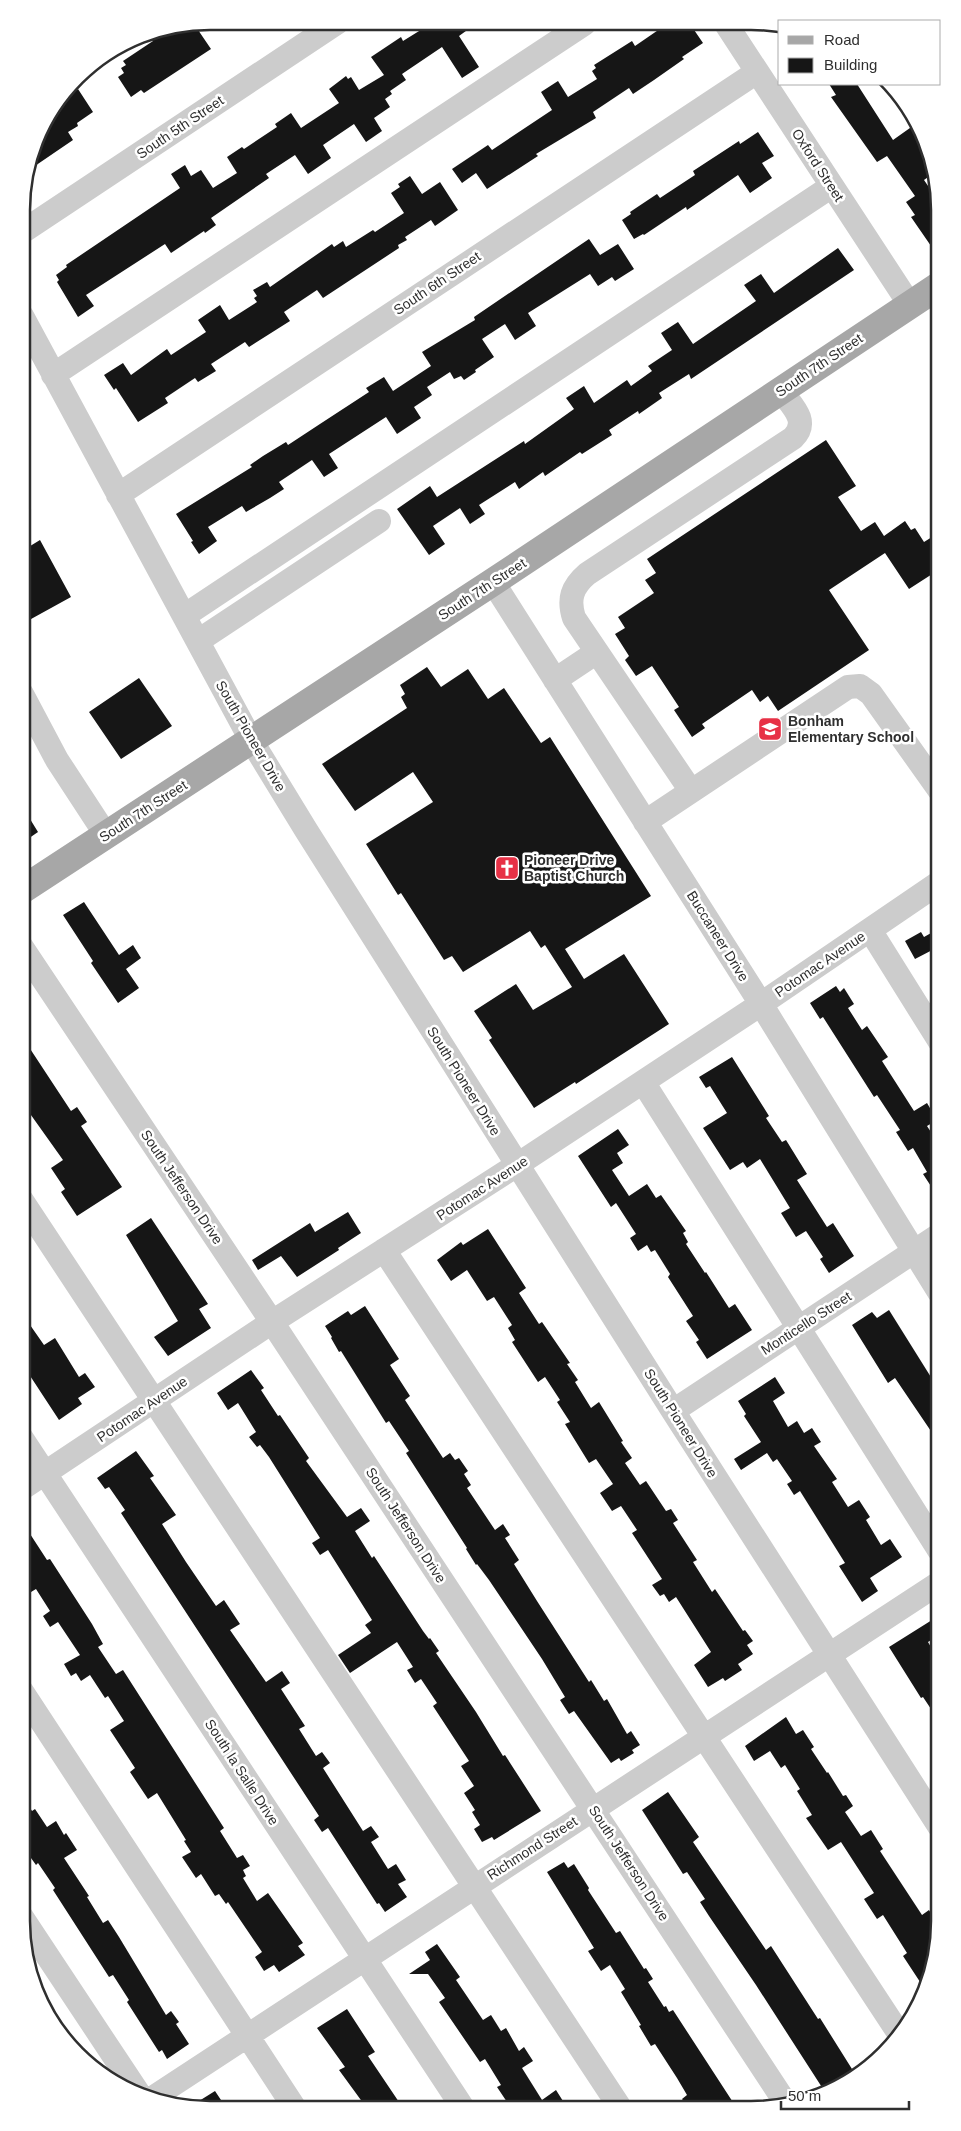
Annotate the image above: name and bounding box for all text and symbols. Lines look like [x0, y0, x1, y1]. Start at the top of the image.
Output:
legend [778, 20, 941, 85]
text: Road [824, 31, 860, 48]
text: Building [824, 56, 877, 73]
street label: South 5th Street [134, 92, 227, 162]
street label: Oxford Street [789, 126, 847, 204]
street label: South 6th Street [391, 248, 484, 318]
street label: South 7th Street [773, 330, 866, 400]
street label: South 7th Street [435, 555, 529, 623]
street label: South Pioneer Drive [213, 678, 289, 794]
place label: Bonham Elementary School [788, 713, 914, 745]
school or university icon: Bonham Elementary School [757, 716, 783, 742]
street label: South 7th Street [96, 777, 190, 845]
place label: Pioneer Drive Baptist Church [524, 852, 624, 884]
church icon: Pioneer Drive Baptist Church [494, 855, 520, 881]
street label: Buccaneer Drive [684, 888, 752, 984]
street label: Potomac Avenue [772, 928, 868, 1000]
street label: South Pioneer Drive [424, 1024, 504, 1139]
street label: South Jefferson Drive [138, 1127, 226, 1247]
street label: Potomac Avenue [433, 1152, 531, 1223]
street label: Monticello Street [758, 1288, 854, 1358]
street label: South Pioneer Drive [641, 1366, 721, 1481]
street label: Potomac Avenue [94, 1373, 190, 1445]
street label: South Jefferson Drive [363, 1464, 449, 1586]
street label: South la Salle Drive [202, 1716, 282, 1828]
street label: South Jefferson Drive [586, 1802, 672, 1924]
street label: Richmond Street [484, 1813, 580, 1883]
scale bar [781, 2078, 908, 2110]
text: 50 m [788, 2087, 821, 2104]

